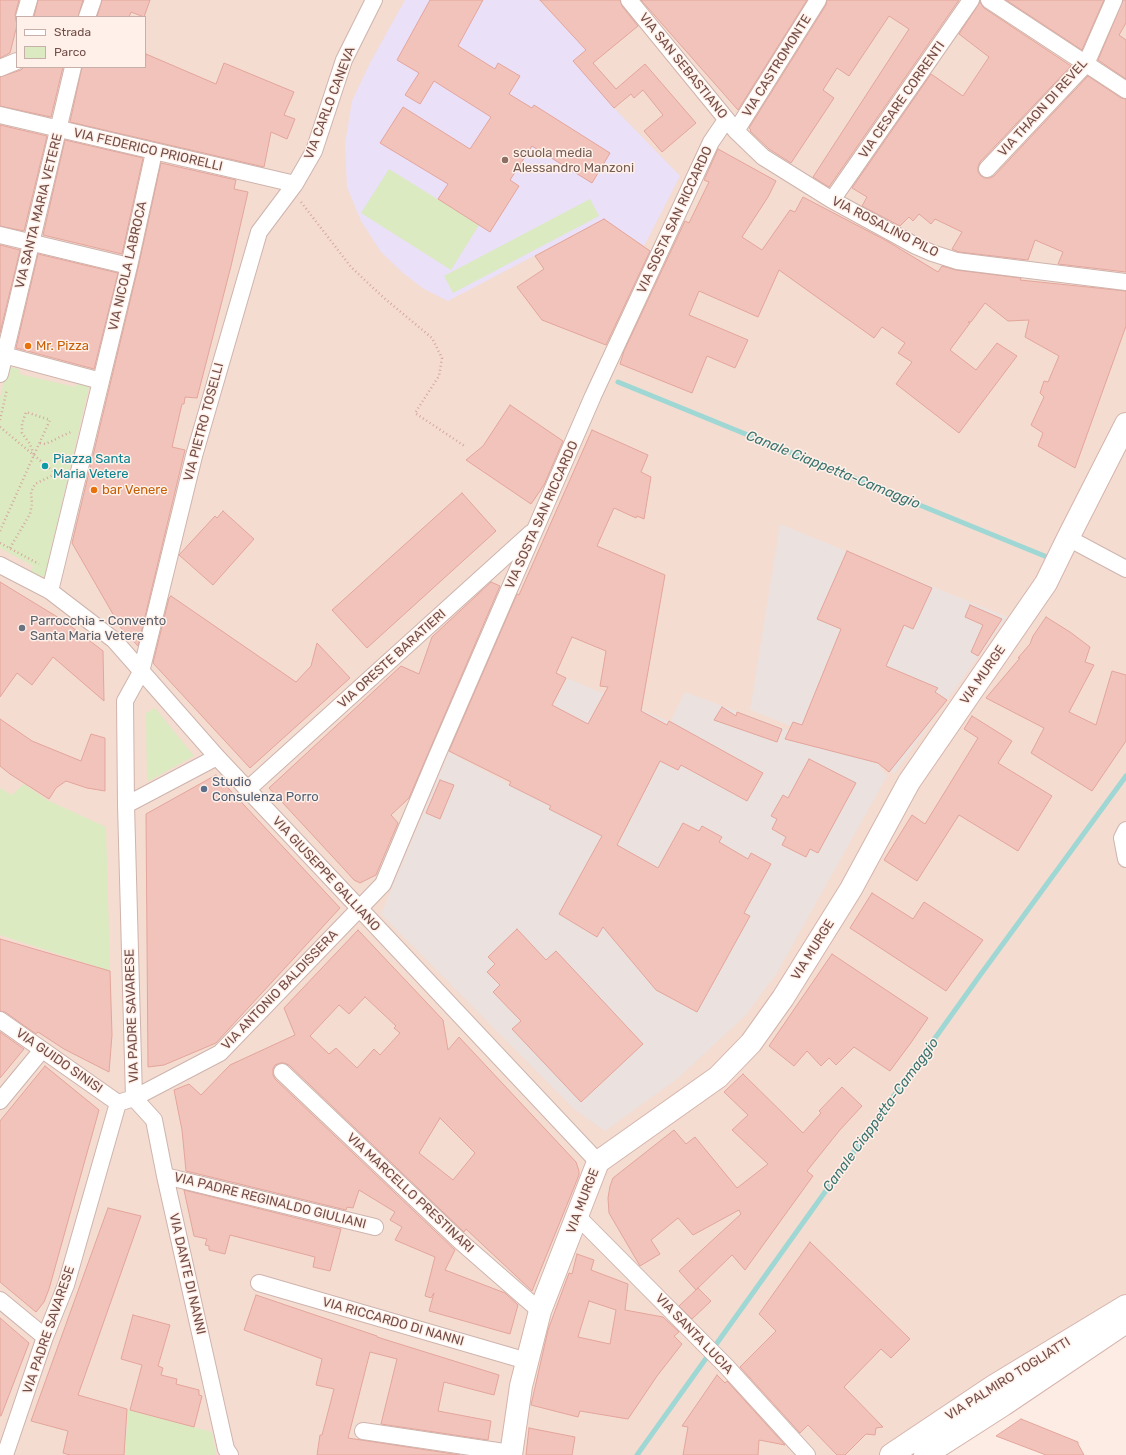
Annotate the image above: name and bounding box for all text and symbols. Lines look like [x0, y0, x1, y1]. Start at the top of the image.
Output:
street label: VIA SAN SEBASTIANO [636, 10, 730, 122]
street label: VIA CASTROMONTE [739, 12, 815, 120]
legend [16, 16, 146, 68]
text: Strada [54, 25, 91, 39]
street label: VIA CESARE CORRENTI [856, 39, 948, 161]
street label: VIA CARLO CANEVA [301, 44, 359, 162]
text: Parco [54, 45, 86, 59]
street label: VIA THAON DI REVEL [995, 56, 1091, 160]
street label: VIA FEDERICO PRIORELLI [72, 125, 224, 175]
street label: VIA SANTA MARIA VETERE [12, 132, 66, 290]
street label: VIA SOSTA SAN RICCARDO [634, 144, 716, 296]
place label: scuola media Alessandro Manzoni [513, 145, 634, 176]
marker: scuola media Alessandro Manzoni [500, 155, 510, 165]
street label: VIA ROSALINO PILO [829, 193, 941, 261]
street label: VIA NICOLA LABROCA [105, 200, 151, 332]
place label: Mr. Pizza [36, 338, 89, 354]
marker: Mr. Pizza [23, 341, 33, 351]
street label: VIA PIETRO TOSELLI [181, 361, 227, 483]
water label: Canale Ciappetta-Camaggio [744, 427, 922, 513]
street label: VIA SOSTA SAN RICCARDO [502, 439, 582, 591]
place label: Piazza Santa Maria Vetere [53, 451, 131, 482]
marker: Piazza Santa Maria Vetere [40, 461, 50, 471]
place label: bar Venere [102, 482, 167, 498]
marker: bar Venere [89, 485, 99, 495]
street label: VIA ORESTE BARATIERI [335, 606, 449, 712]
place label: Parrocchia - Convento Santa Maria Vetere [30, 613, 166, 644]
marker: Parrocchia - Convento Santa Maria Vetere [17, 623, 27, 633]
street label: VIA MURGE [957, 642, 1009, 708]
place label: Studio Consulenza Porro [212, 774, 319, 805]
marker: Studio Consulenza Porro [199, 784, 209, 794]
street label: VIA GIUSEPPE GALLIANO [269, 813, 383, 935]
street label: VIA MURGE [788, 917, 838, 983]
street label: VIA ANTONIO BALDISSERA [219, 927, 341, 1053]
street label: VIA PADRE SAVARESE [122, 949, 142, 1083]
street label: VIA GUIDO SINISI [13, 1025, 105, 1097]
water label: Canale Ciappetta-Camaggio [819, 1035, 943, 1195]
street label: VIA MARCELLO PRESTINARI [343, 1130, 477, 1256]
street label: VIA MURGE [563, 1166, 603, 1236]
street label: VIA PADRE REGINALDO GIULIANI [172, 1170, 368, 1232]
street label: VIA DANTE DI NANNI [165, 1212, 209, 1336]
street label: VIA PADRE SAVARESE [20, 1264, 78, 1396]
street label: VIA SANTA LUCIA [652, 1291, 736, 1377]
street label: VIA RICCARDO DI NANNI [320, 1294, 466, 1350]
street label: VIA PALMIRO TOGLIATTI [943, 1334, 1073, 1424]

